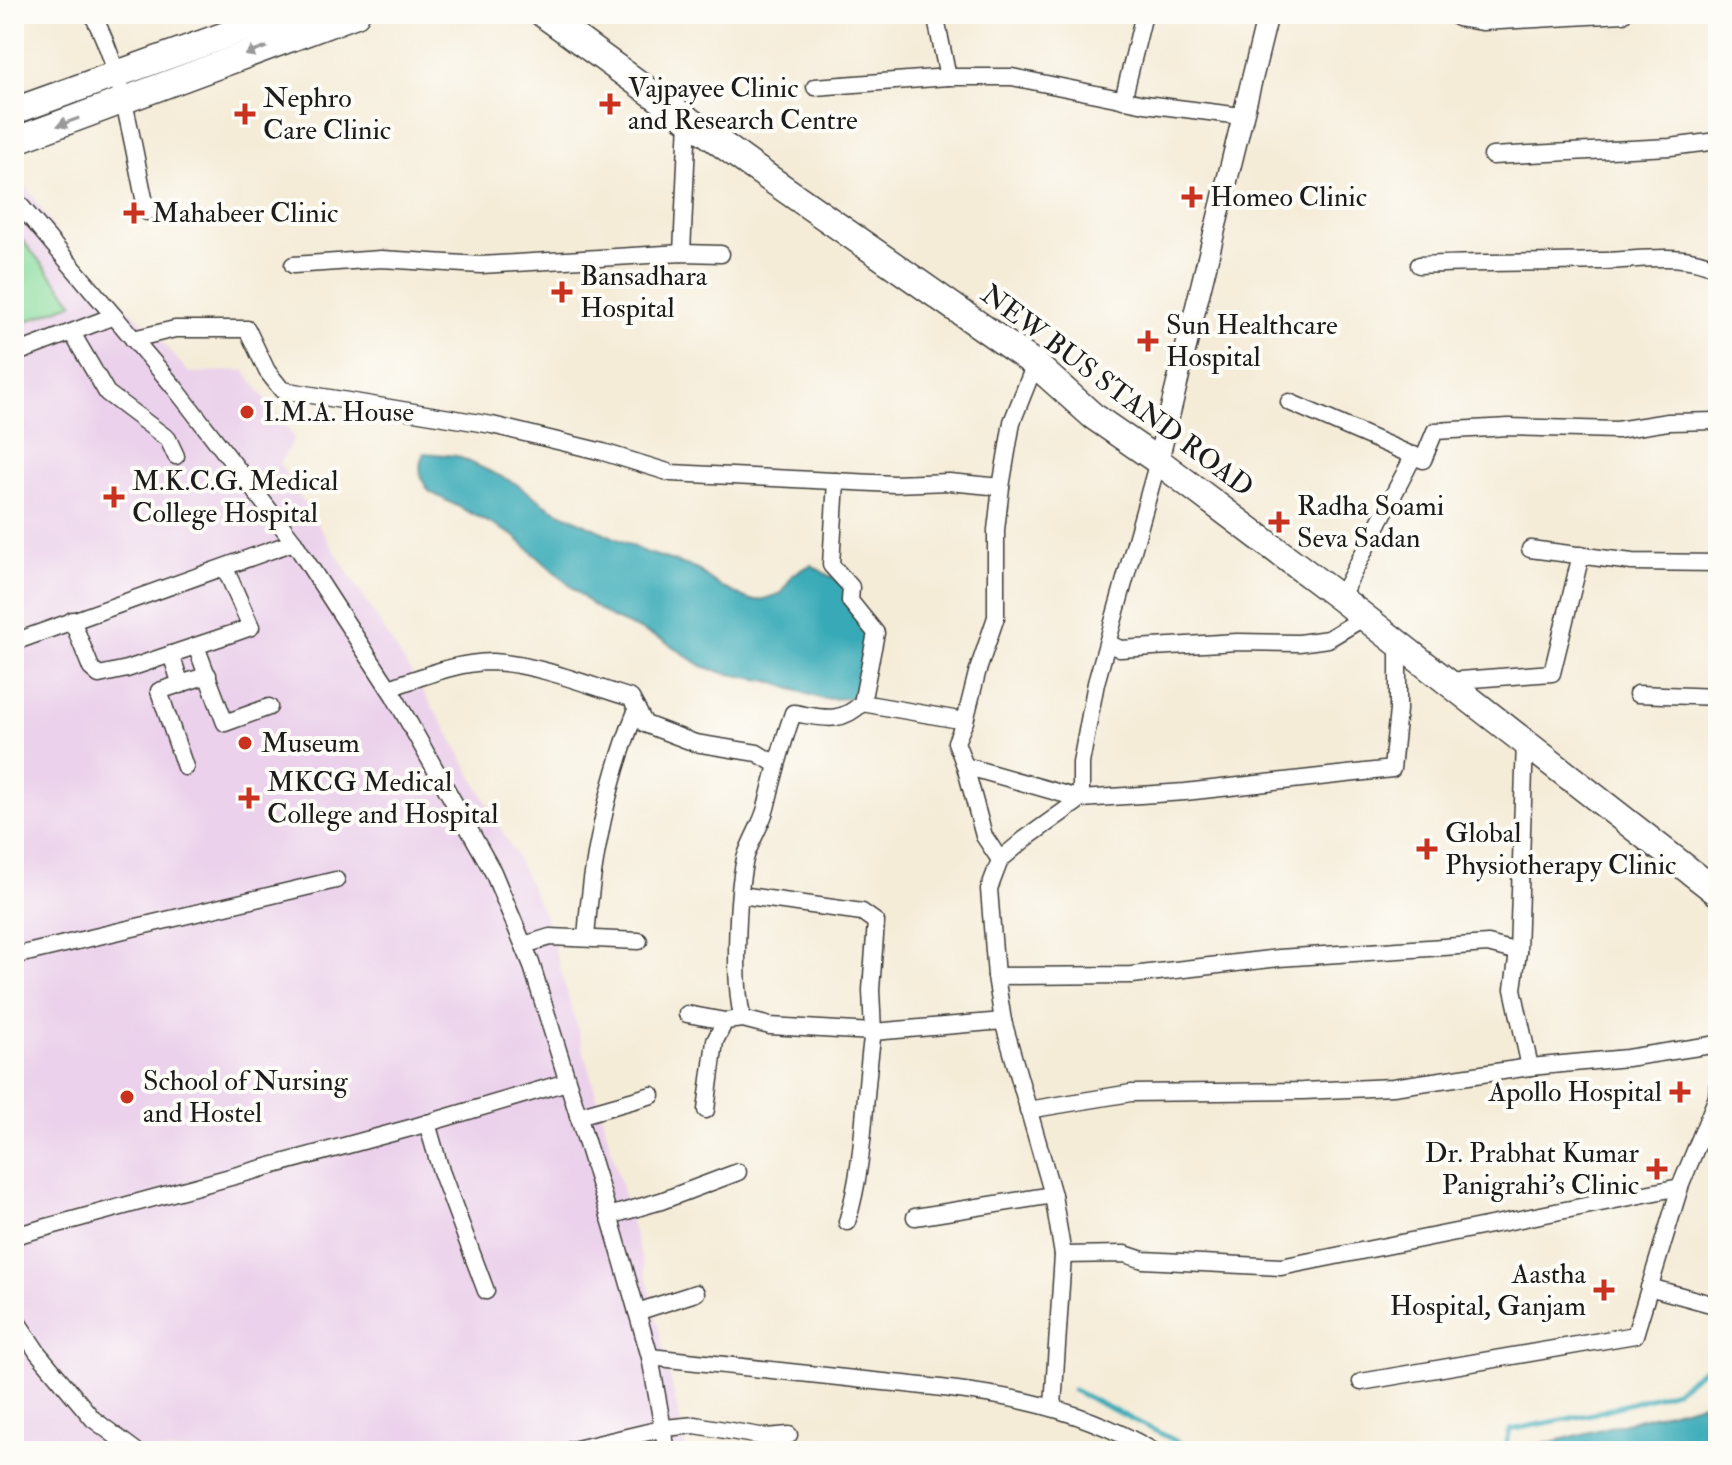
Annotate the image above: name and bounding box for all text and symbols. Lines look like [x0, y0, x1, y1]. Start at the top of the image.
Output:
one-way arrow [244, 45, 268, 58]
place label: Vajpayee Clinic and Research Centre [628, 71, 858, 138]
place label: Nephro Care Clinic [263, 81, 391, 148]
marker: Vajpayee Clinic and Research Centre [599, 93, 621, 115]
marker: Nephro Care Clinic [234, 103, 256, 125]
one-way arrow [56, 116, 80, 129]
place label: Homeo Clinic [1210, 180, 1367, 215]
marker: Homeo Clinic [1181, 186, 1203, 208]
place label: Mahabeer Clinic [152, 196, 338, 231]
marker: Mahabeer Clinic [123, 202, 145, 224]
place label: Bansadhara Hospital [580, 259, 708, 326]
street label: NEW BUS STAND ROAD [974, 277, 1260, 505]
marker: Bansadhara Hospital [551, 281, 573, 303]
place label: Sun Healthcare Hospital [1166, 308, 1338, 375]
marker: Sun Healthcare Hospital [1137, 330, 1159, 352]
place label: I.M.A. House [263, 395, 414, 430]
marker: I.M.A. House [238, 403, 256, 421]
place label: M.K.C.G. Medical College Hospital [132, 464, 338, 531]
marker: M.K.C.G. Medical College Hospital [103, 486, 125, 508]
place label: Radha Soami Seva Sadan [1297, 489, 1444, 556]
marker: Radha Soami Seva Sadan [1268, 511, 1290, 533]
place label: Museum [261, 726, 360, 761]
marker: Museum [236, 734, 254, 752]
place label: MKCG Medical College and Hospital [267, 765, 498, 832]
marker: MKCG Medical College and Hospital [238, 787, 260, 809]
place label: Global Physiotherapy Clinic [1445, 816, 1676, 883]
marker: Global Physiotherapy Clinic [1416, 838, 1438, 860]
place label: School of Nursing and Hostel [143, 1064, 349, 1131]
place label: Apollo Hospital [1487, 1075, 1662, 1110]
marker: Apollo Hospital [1669, 1081, 1691, 1103]
marker: School of Nursing and Hostel [118, 1088, 136, 1106]
place label: Dr. Prabhat Kumar Panigrahi's Clinic [1425, 1136, 1640, 1203]
marker: Dr. Prabhat Kumar Panigrahi's Clinic [1646, 1158, 1668, 1180]
place label: Aastha Hospital, Ganjam [1390, 1257, 1586, 1324]
marker: Aastha Hospital, Ganjam [1593, 1279, 1615, 1301]

